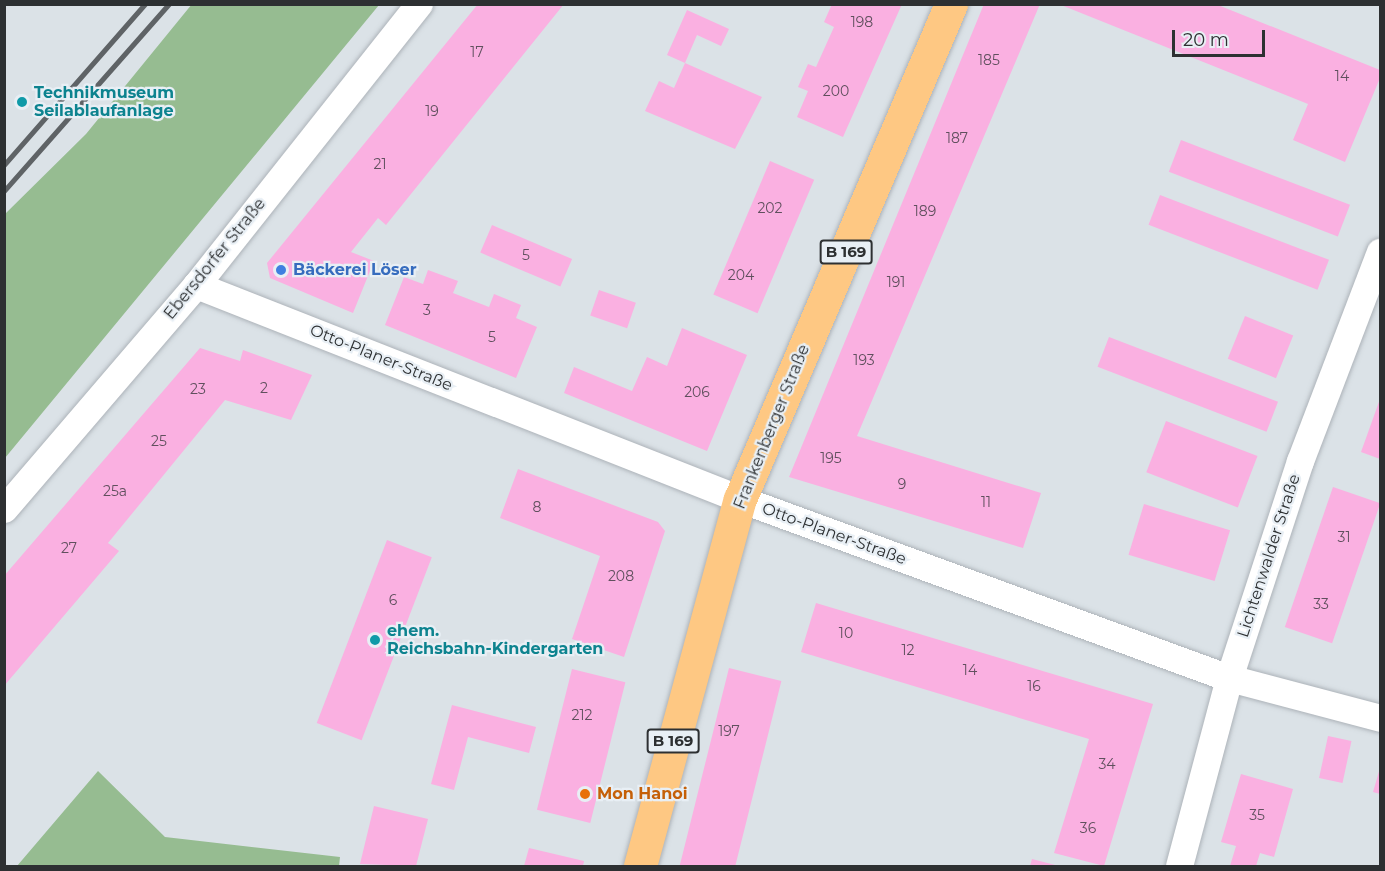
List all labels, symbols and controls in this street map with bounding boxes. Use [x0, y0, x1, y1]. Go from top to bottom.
house number: 198 [851, 14, 873, 30]
scale bar [1175, 18, 1268, 56]
text: 20 m [1183, 29, 1229, 51]
house number: 17 [470, 44, 484, 60]
house number: 185 [978, 52, 1000, 68]
house number: 14 [1335, 68, 1349, 84]
place label: Technikmuseum Seilablaufanlage [34, 83, 174, 121]
house number: 200 [823, 83, 849, 99]
marker: Technikmuseum Seilablaufanlage [15, 95, 29, 109]
house number: 19 [425, 103, 439, 119]
house number: 187 [946, 130, 968, 146]
house number: 21 [373, 156, 387, 172]
street label: Ebersdorfer Straße [160, 195, 270, 323]
house number: 202 [757, 200, 783, 216]
house number: 189 [914, 203, 936, 219]
road number: B 169 [819, 240, 873, 264]
house number: 5 [522, 247, 530, 263]
place label: Bäckerei Löser [293, 260, 417, 280]
marker: Bäckerei Löser [274, 263, 288, 277]
house number: 204 [728, 267, 754, 283]
house number: 191 [887, 274, 905, 290]
house number: 3 [423, 302, 431, 318]
street label: Otto-Planer-Straße [307, 321, 455, 395]
house number: 5 [488, 329, 496, 345]
street label: Frankenberger Straße [730, 342, 814, 512]
house number: 193 [853, 352, 875, 368]
house number: 2 [260, 380, 268, 396]
house number: 23 [190, 381, 206, 397]
house number: 206 [684, 384, 710, 400]
house number: 25 [151, 433, 167, 449]
house number: 195 [820, 450, 842, 466]
street label: Lichtenwalder Straße [1234, 472, 1304, 640]
house number: 9 [898, 476, 906, 492]
house number: 25a [103, 483, 127, 499]
house number: 11 [981, 494, 991, 510]
house number: 8 [533, 499, 541, 515]
street label: Otto-Planer-Straße [759, 499, 909, 569]
house number: 31 [1338, 529, 1350, 545]
house number: 27 [61, 540, 77, 556]
house number: 208 [608, 568, 634, 584]
house number: 6 [389, 592, 397, 608]
house number: 33 [1313, 596, 1329, 612]
place label: ehem. Reichsbahn-Kindergarten [387, 621, 603, 659]
house number: 10 [839, 625, 853, 641]
marker: ehem. Reichsbahn-Kindergarten [368, 633, 382, 647]
house number: 12 [901, 642, 915, 658]
house number: 14 [963, 662, 977, 678]
house number: 16 [1027, 678, 1041, 694]
house number: 212 [572, 707, 592, 723]
house number: 197 [718, 723, 740, 739]
road number: B 169 [646, 729, 700, 753]
house number: 34 [1098, 756, 1116, 772]
place label: Mon Hanoi [597, 784, 688, 804]
marker: Mon Hanoi [578, 787, 592, 801]
house number: 35 [1249, 807, 1265, 823]
house number: 36 [1080, 820, 1096, 836]

